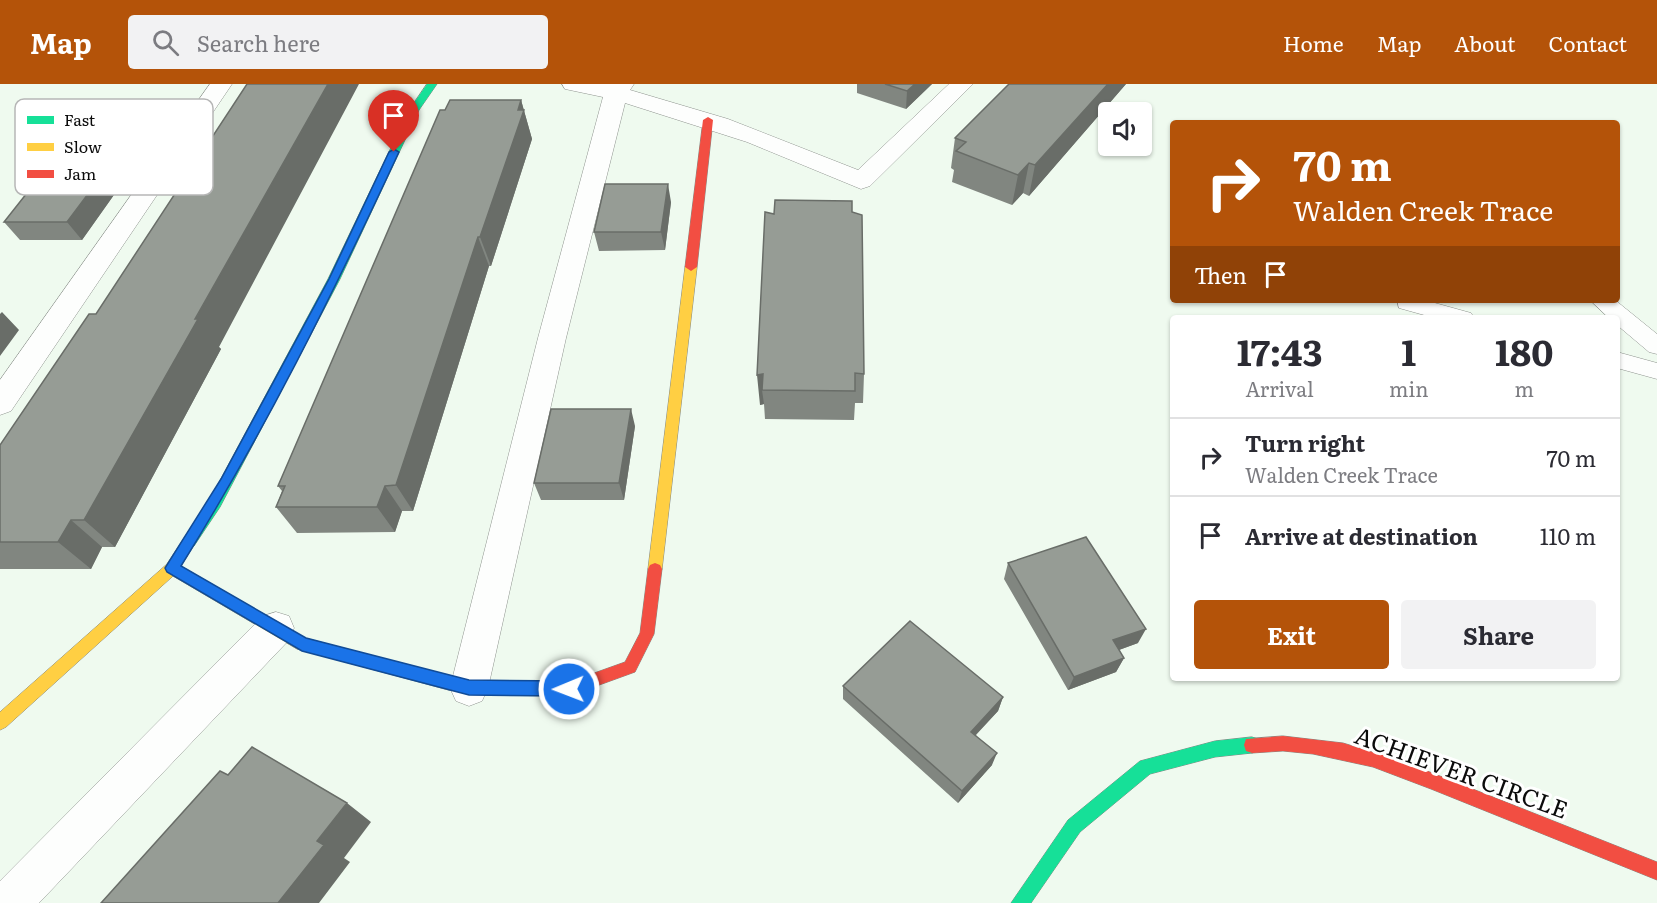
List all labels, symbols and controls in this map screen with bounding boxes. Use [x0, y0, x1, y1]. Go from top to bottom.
search box [128, 15, 548, 69]
text: Map [30, 21, 92, 63]
icon: search [149, 26, 182, 59]
text: Search here [197, 26, 320, 59]
text: Home [1283, 27, 1344, 58]
text: Map [1377, 27, 1421, 58]
text: About [1454, 27, 1516, 58]
text: Contact [1549, 27, 1627, 58]
pin [368, 90, 419, 152]
legend [15, 99, 213, 195]
icon: arrive [377, 99, 410, 132]
map controls [1098, 102, 1152, 156]
button: sound [1098, 102, 1152, 156]
text: Fast [64, 107, 96, 131]
text: 70 m [1293, 132, 1392, 194]
text: Slow [64, 134, 102, 158]
icon: right [1194, 144, 1272, 222]
text: Jam [64, 161, 97, 185]
text: Walden Creek Trace [1293, 189, 1553, 229]
text: Then [1194, 258, 1247, 291]
icon: arrive [1259, 258, 1292, 291]
text: 17:43 [1237, 324, 1322, 377]
text: 1 [1401, 324, 1416, 377]
text: 180 [1495, 324, 1553, 377]
text: Arrival [1245, 373, 1314, 403]
text: min [1389, 373, 1428, 403]
text: m [1514, 373, 1534, 403]
text: Turn right [1245, 426, 1365, 459]
icon: right [1194, 441, 1227, 474]
text: 70 m [1546, 441, 1596, 474]
text: Walden Creek Trace [1245, 459, 1438, 489]
icon: arrive [1194, 519, 1227, 552]
text: Arrive at destination [1245, 519, 1478, 552]
text: 110 m [1540, 519, 1596, 552]
button: Exit [1194, 600, 1389, 669]
button: Share [1401, 600, 1596, 669]
position arrow [537, 657, 601, 721]
street label: ACHIEVER CIRCLE [1350, 716, 1574, 826]

